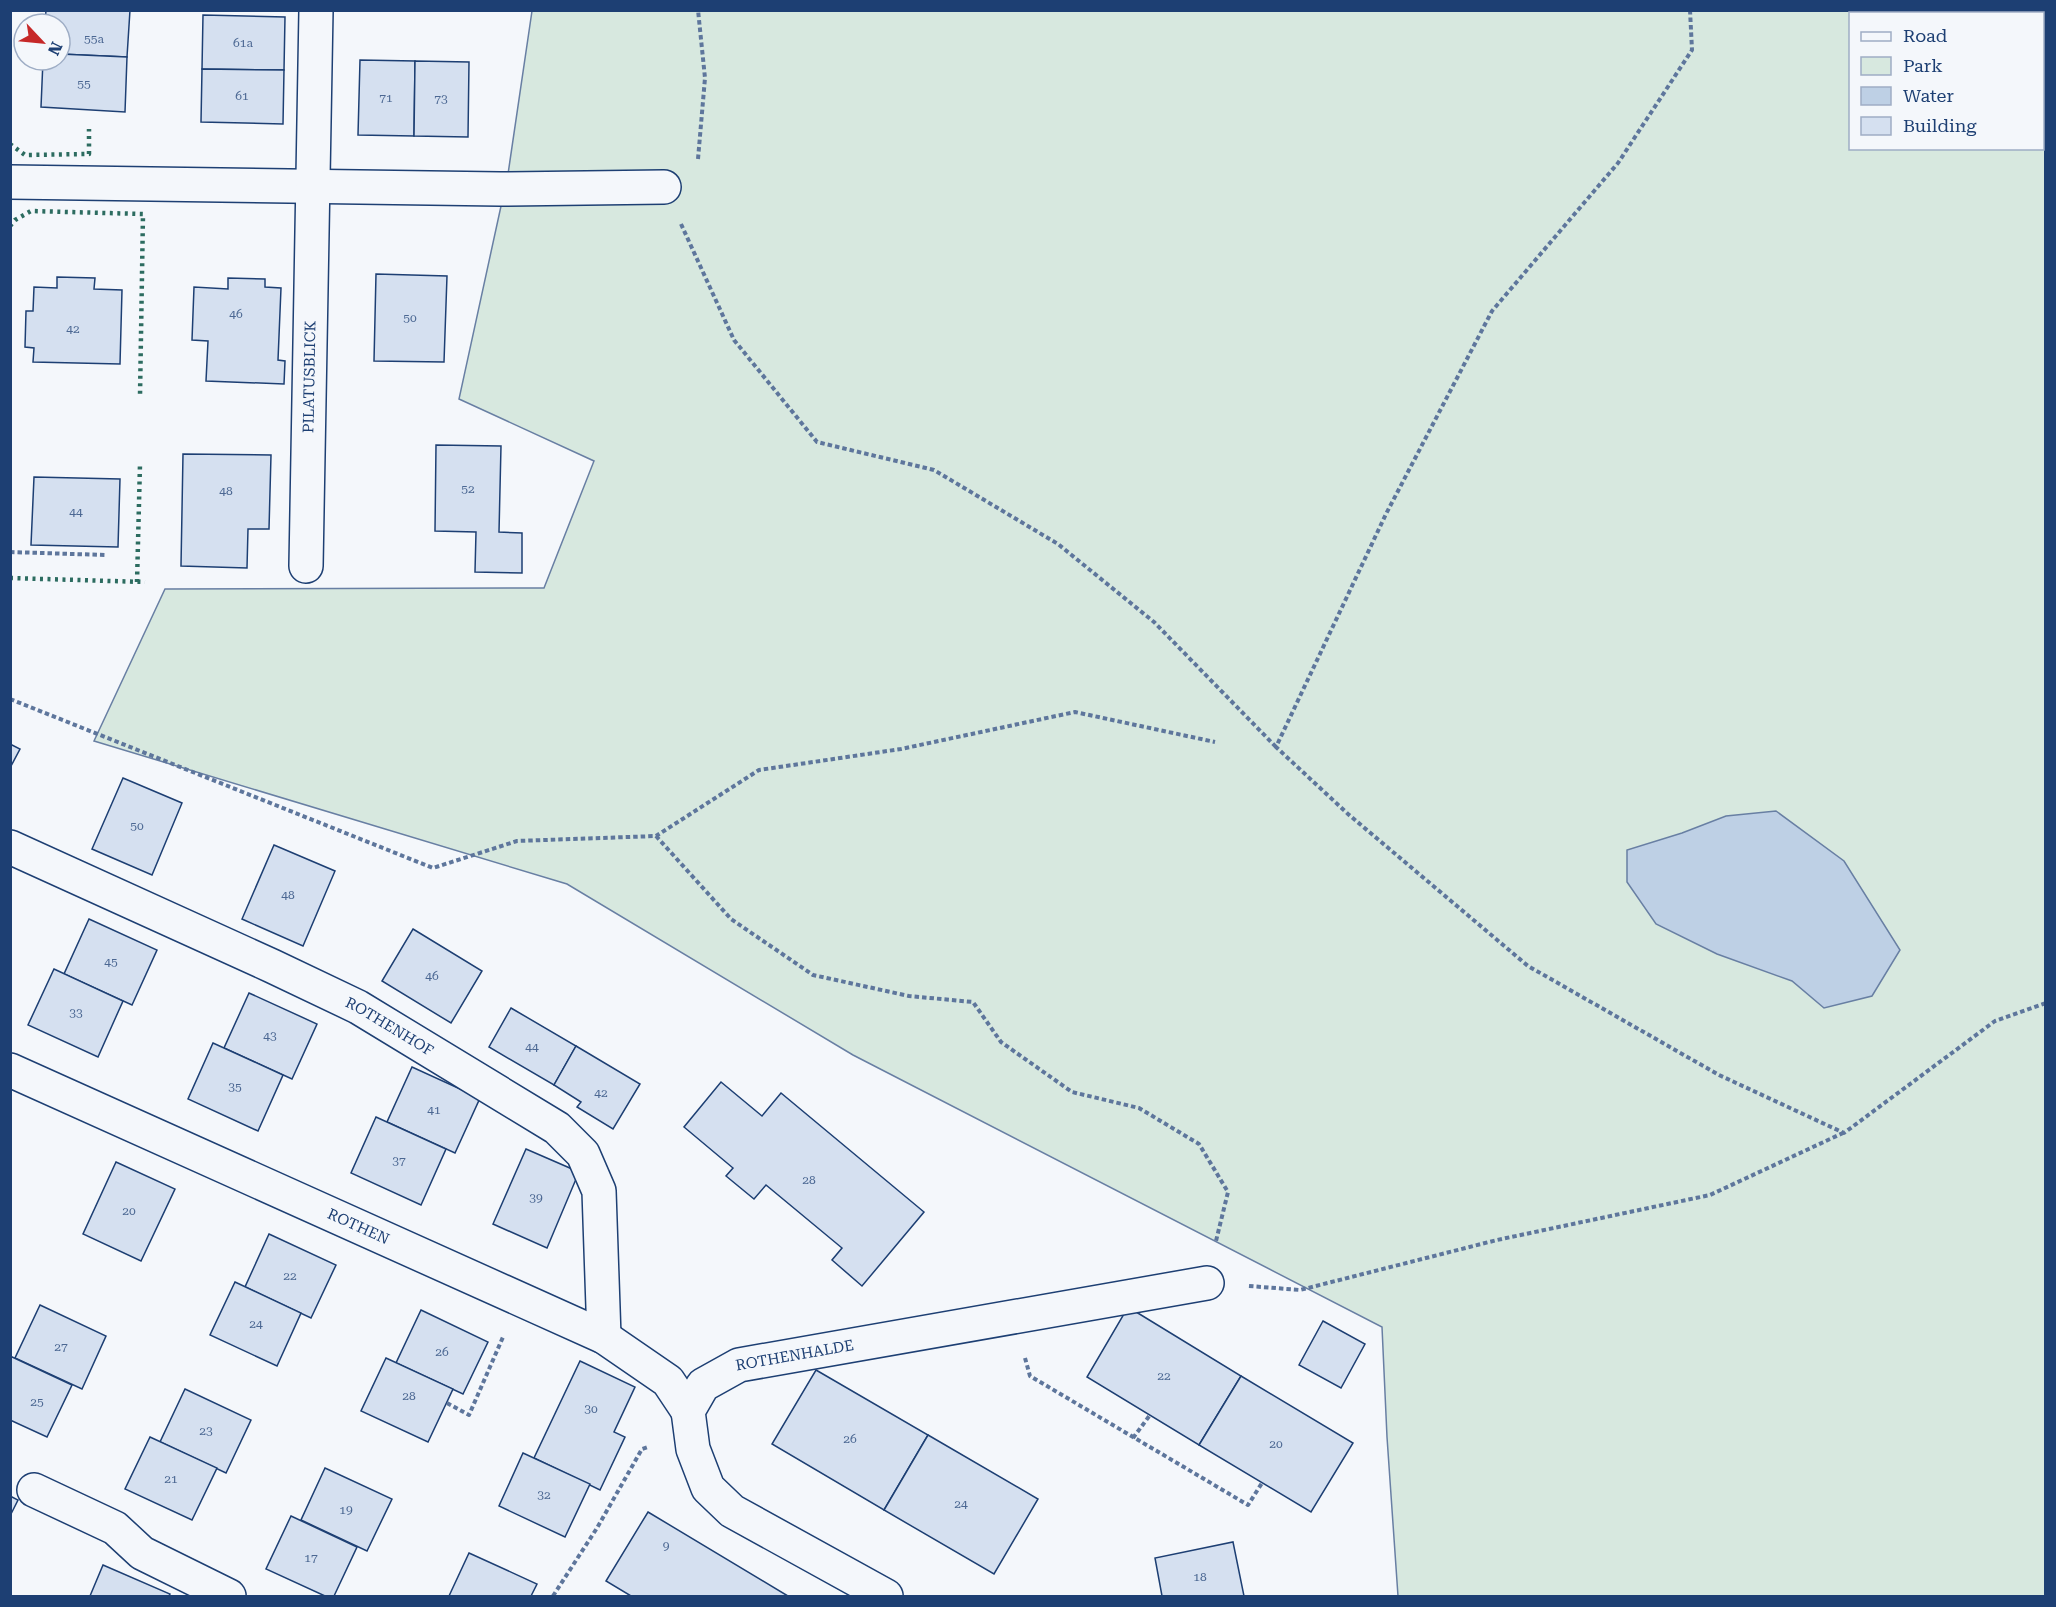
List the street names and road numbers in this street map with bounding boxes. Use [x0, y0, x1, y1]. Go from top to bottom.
street label: PILATUSBLICK [299, 321, 319, 433]
street label: ROTHENHOF [343, 993, 437, 1060]
street label: ROTHEN [325, 1205, 392, 1248]
street label: ROTHENHALDE [734, 1336, 855, 1374]

